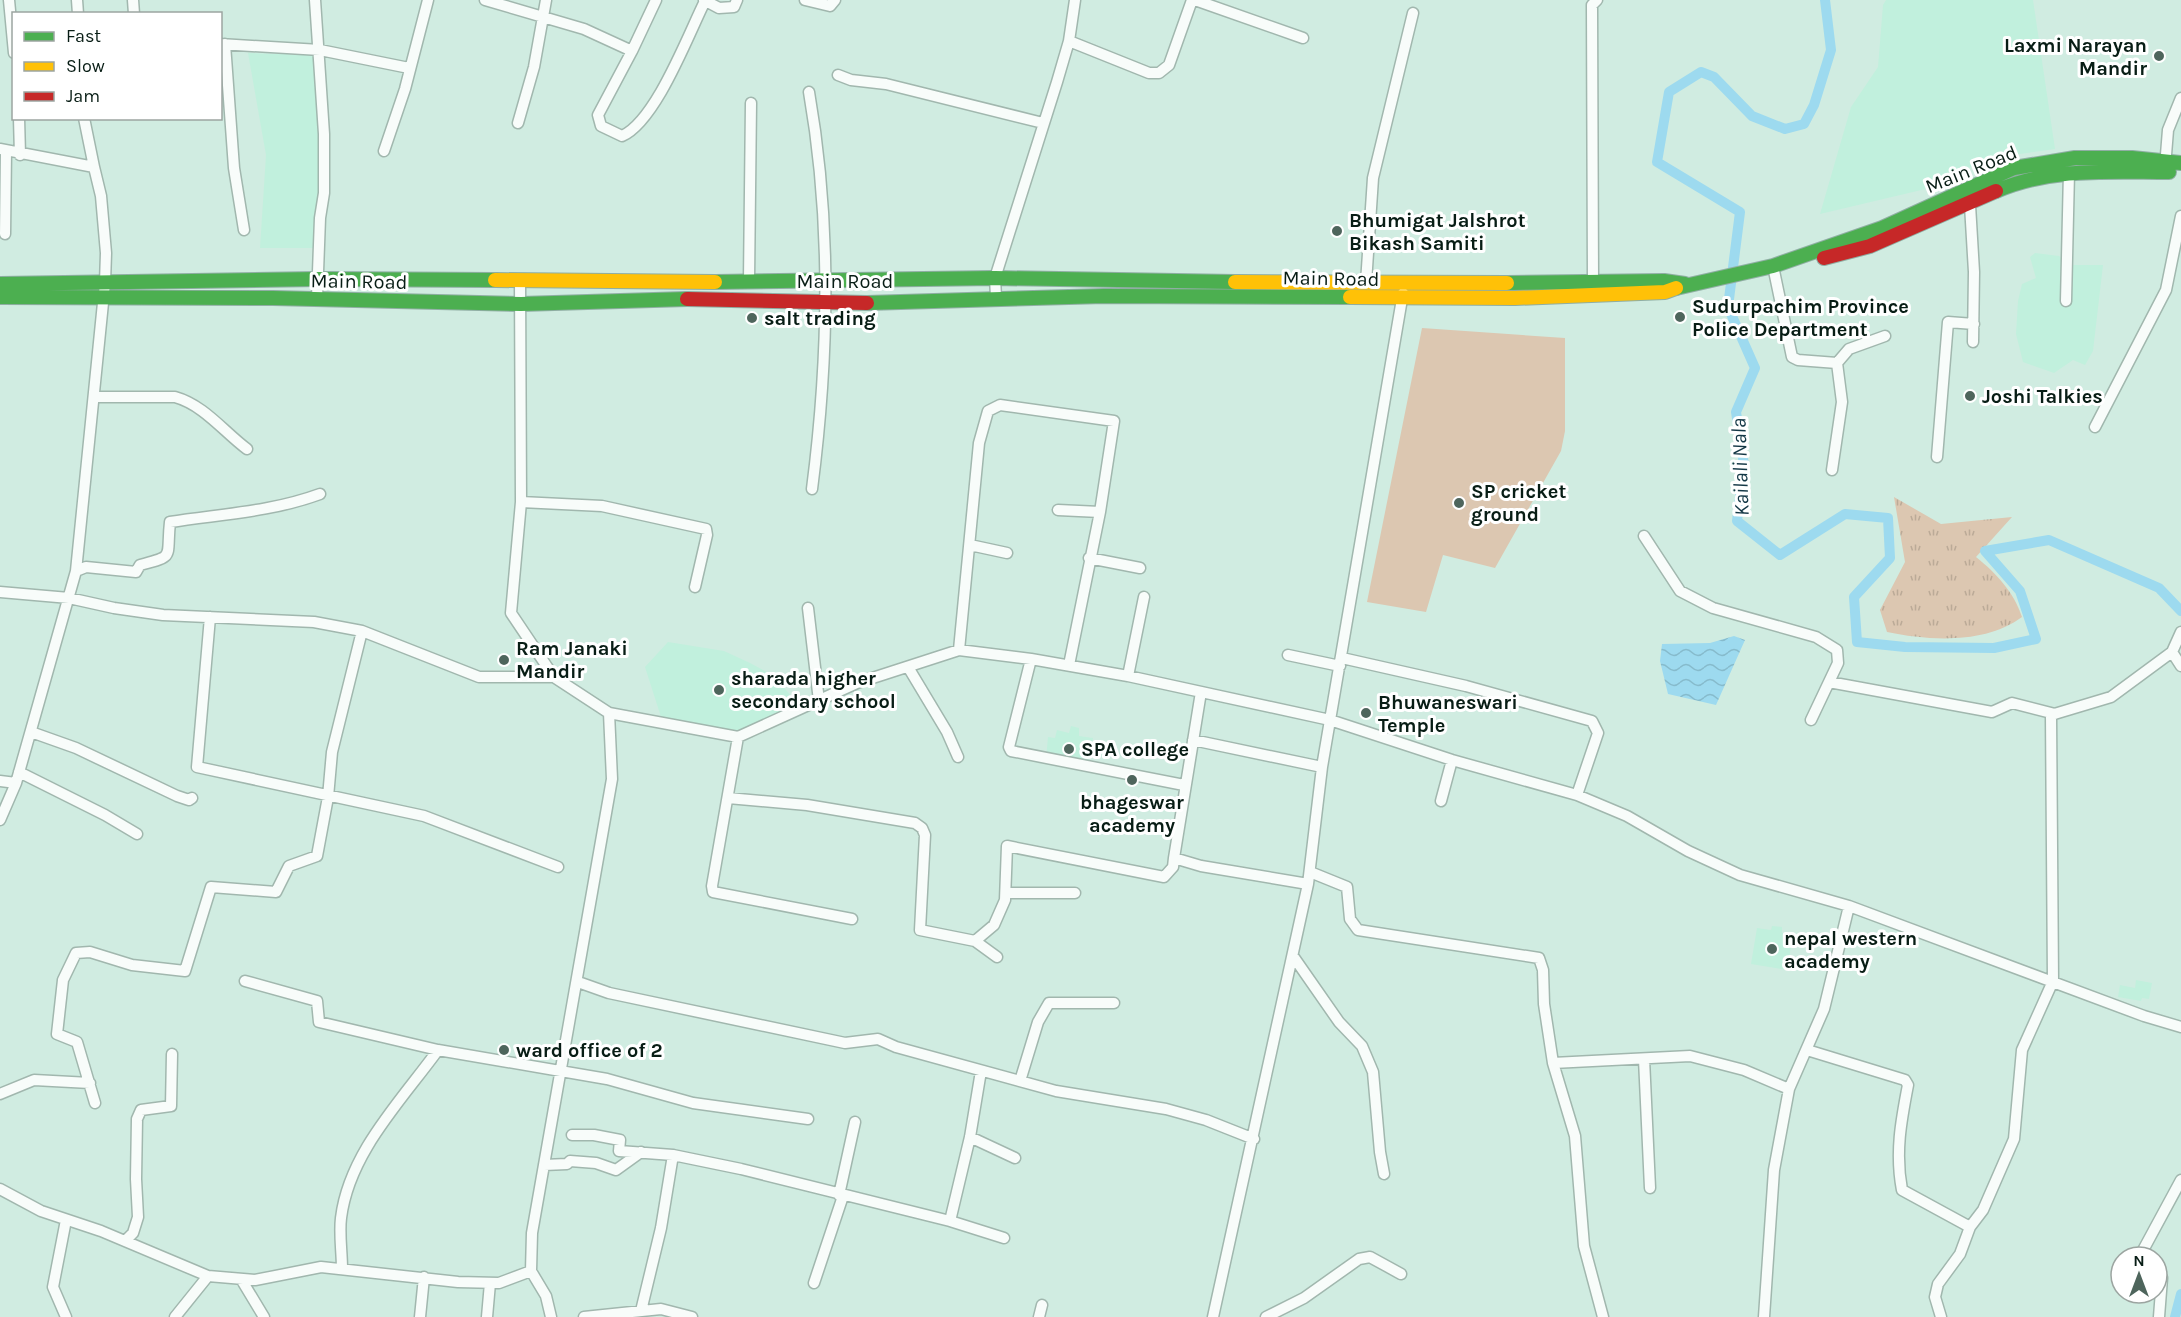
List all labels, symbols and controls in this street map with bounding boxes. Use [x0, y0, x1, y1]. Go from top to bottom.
legend [12, 12, 222, 120]
text: Fast [66, 25, 101, 47]
place label: Laxmi Narayan Mandir [2004, 34, 2147, 80]
marker: Laxmi Narayan Mandir [2152, 49, 2166, 63]
text: Slow [66, 55, 105, 77]
text: Jam [66, 85, 100, 107]
street label: Main Road [1922, 141, 2020, 198]
place label: Bhumigat Jalshrot Bikash Samiti [1349, 209, 1526, 255]
marker: Bhumigat Jalshrot Bikash Samiti [1330, 224, 1344, 238]
street label: Main Road [1282, 266, 1380, 291]
street label: Main Road [310, 269, 408, 294]
street label: Main Road [797, 270, 893, 293]
place label: Sudurpachim Province Police Department [1692, 295, 1909, 341]
place label: salt trading [764, 307, 876, 330]
marker: Sudurpachim Province Police Department [1673, 310, 1687, 324]
marker: salt trading [745, 311, 759, 325]
place label: Joshi Talkies [1982, 385, 2103, 408]
marker: Joshi Talkies [1963, 389, 1977, 403]
water label: Kailali Nala [1726, 417, 1754, 517]
place label: SP cricket ground [1471, 480, 1566, 526]
marker: SP cricket ground [1452, 496, 1466, 510]
place label: Ram Janaki Mandir [516, 637, 628, 683]
marker: Ram Janaki Mandir [497, 653, 511, 667]
place label: sharada higher secondary school [731, 667, 896, 713]
marker: sharada higher secondary school [712, 683, 726, 697]
place label: Bhuwaneswari Temple [1378, 691, 1518, 737]
marker: Bhuwaneswari Temple [1359, 706, 1373, 720]
place label: SPA college [1081, 738, 1189, 761]
marker: SPA college [1062, 742, 1076, 756]
marker: bhageswar academy [1125, 773, 1139, 787]
place label: bhageswar academy [1080, 791, 1184, 837]
place label: nepal western academy [1784, 927, 1917, 973]
marker: nepal western academy [1765, 942, 1779, 956]
place label: ward office of 2 [516, 1039, 663, 1062]
marker: ward office of 2 [497, 1043, 511, 1057]
north arrow [2109, 1245, 2169, 1305]
text: N [2133, 1251, 2145, 1270]

